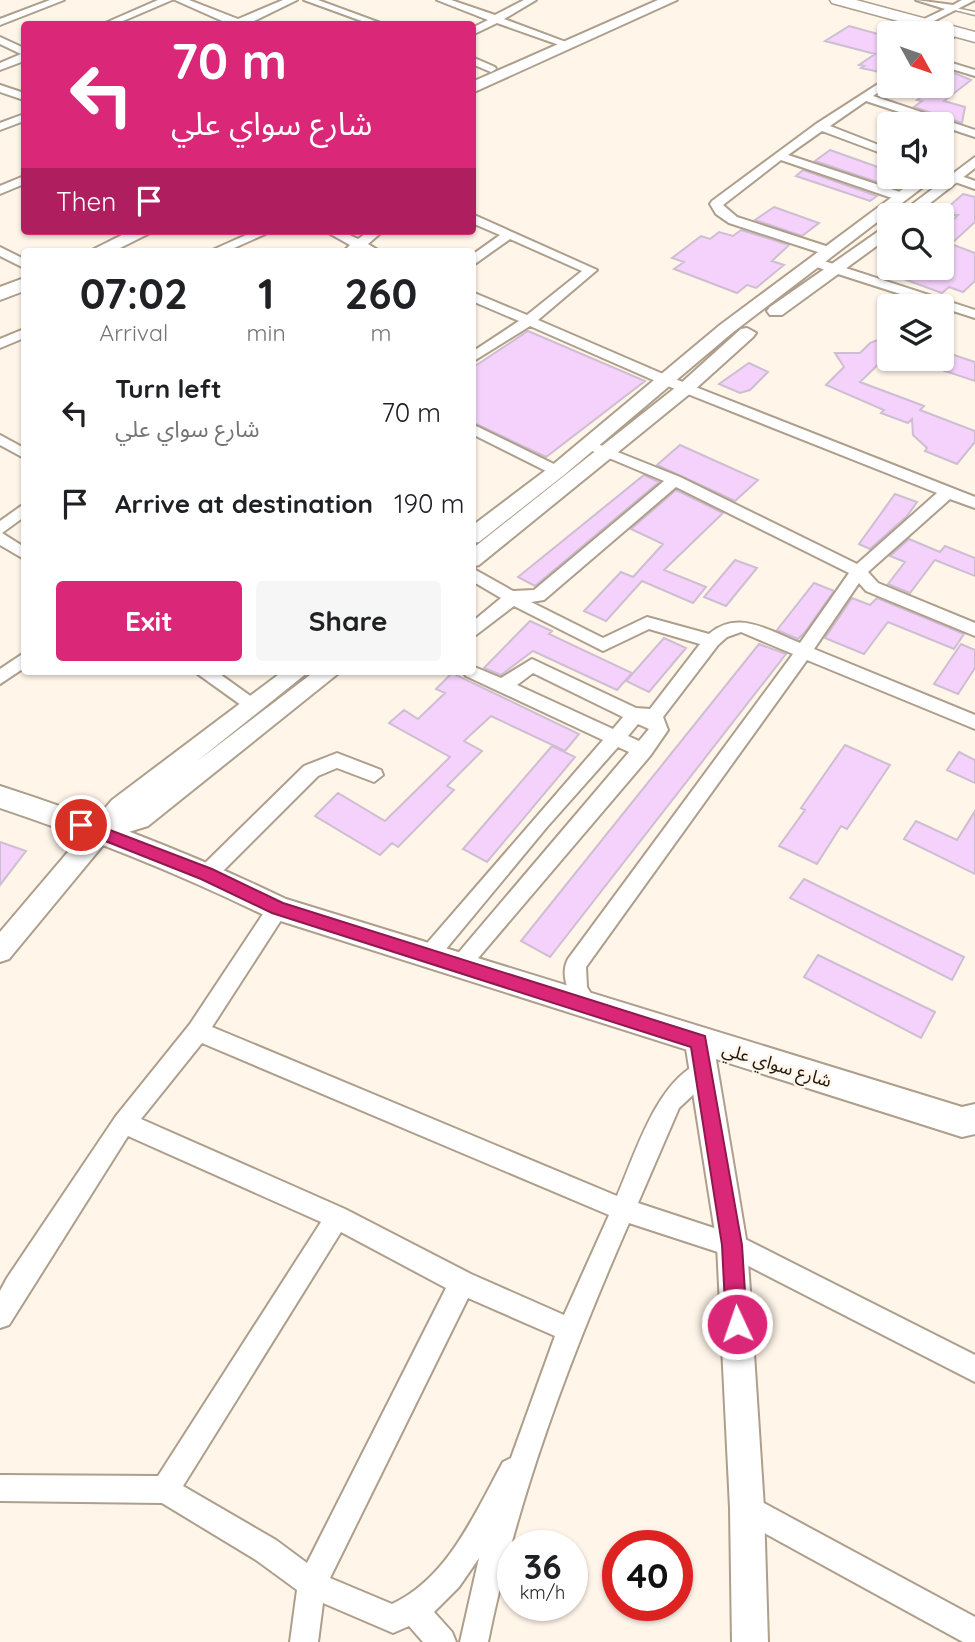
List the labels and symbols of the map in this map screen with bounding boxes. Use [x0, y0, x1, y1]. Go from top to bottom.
north arrow [877, 21, 954, 98]
pin [51, 795, 111, 855]
street label: شارع سواي علي [719, 1037, 835, 1095]
position arrow [700, 1287, 774, 1361]
speed limit sign: 40 [602, 1530, 693, 1621]

